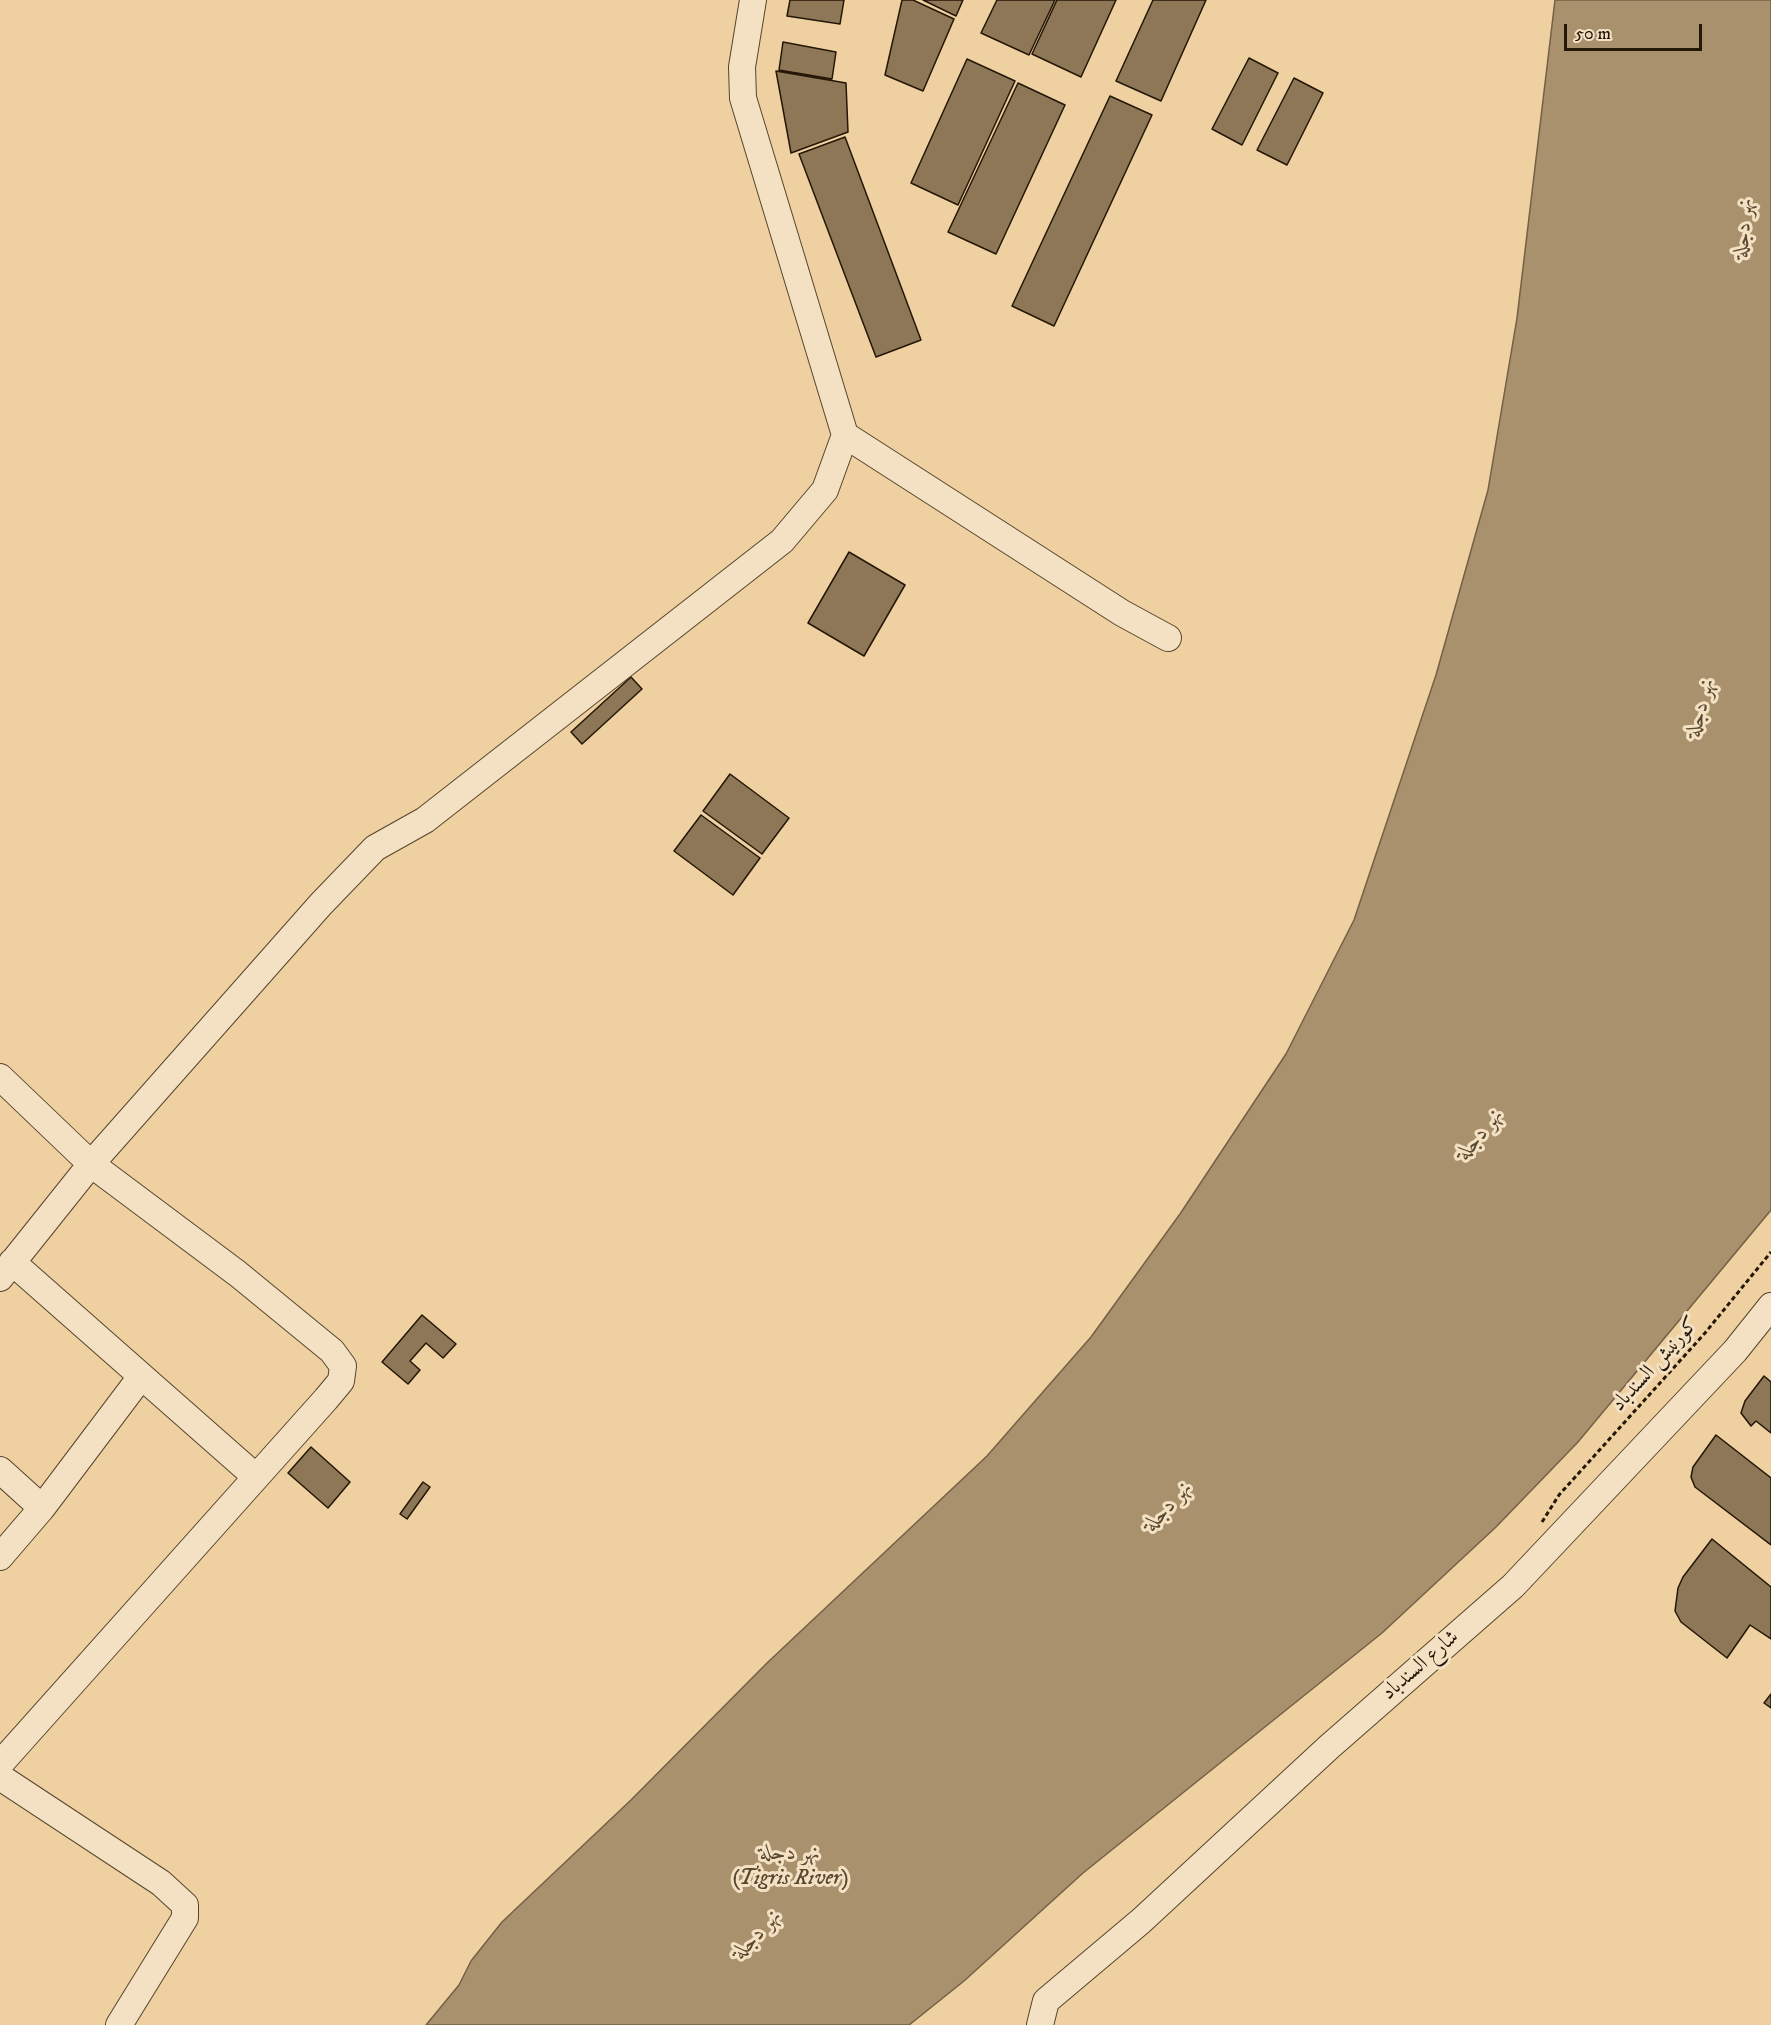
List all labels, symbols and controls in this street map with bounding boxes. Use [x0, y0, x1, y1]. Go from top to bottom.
scale bar [1567, 12, 1705, 50]
text: 50 m [1575, 23, 1611, 45]
water label: نهر دجلة [1730, 197, 1760, 259]
water label: نهر دجلة [1682, 676, 1722, 740]
water label: نهر دجلة [1452, 1103, 1510, 1167]
street label: كورنيش السندباد [1607, 1312, 1705, 1418]
water label: نهر دجلة [1139, 1476, 1199, 1538]
street label: شارع السندباد [1377, 1626, 1465, 1706]
water label: نهر دجلة (Tigris River) [732, 1841, 848, 1892]
water label: نهر دجلة [728, 1904, 788, 1966]

